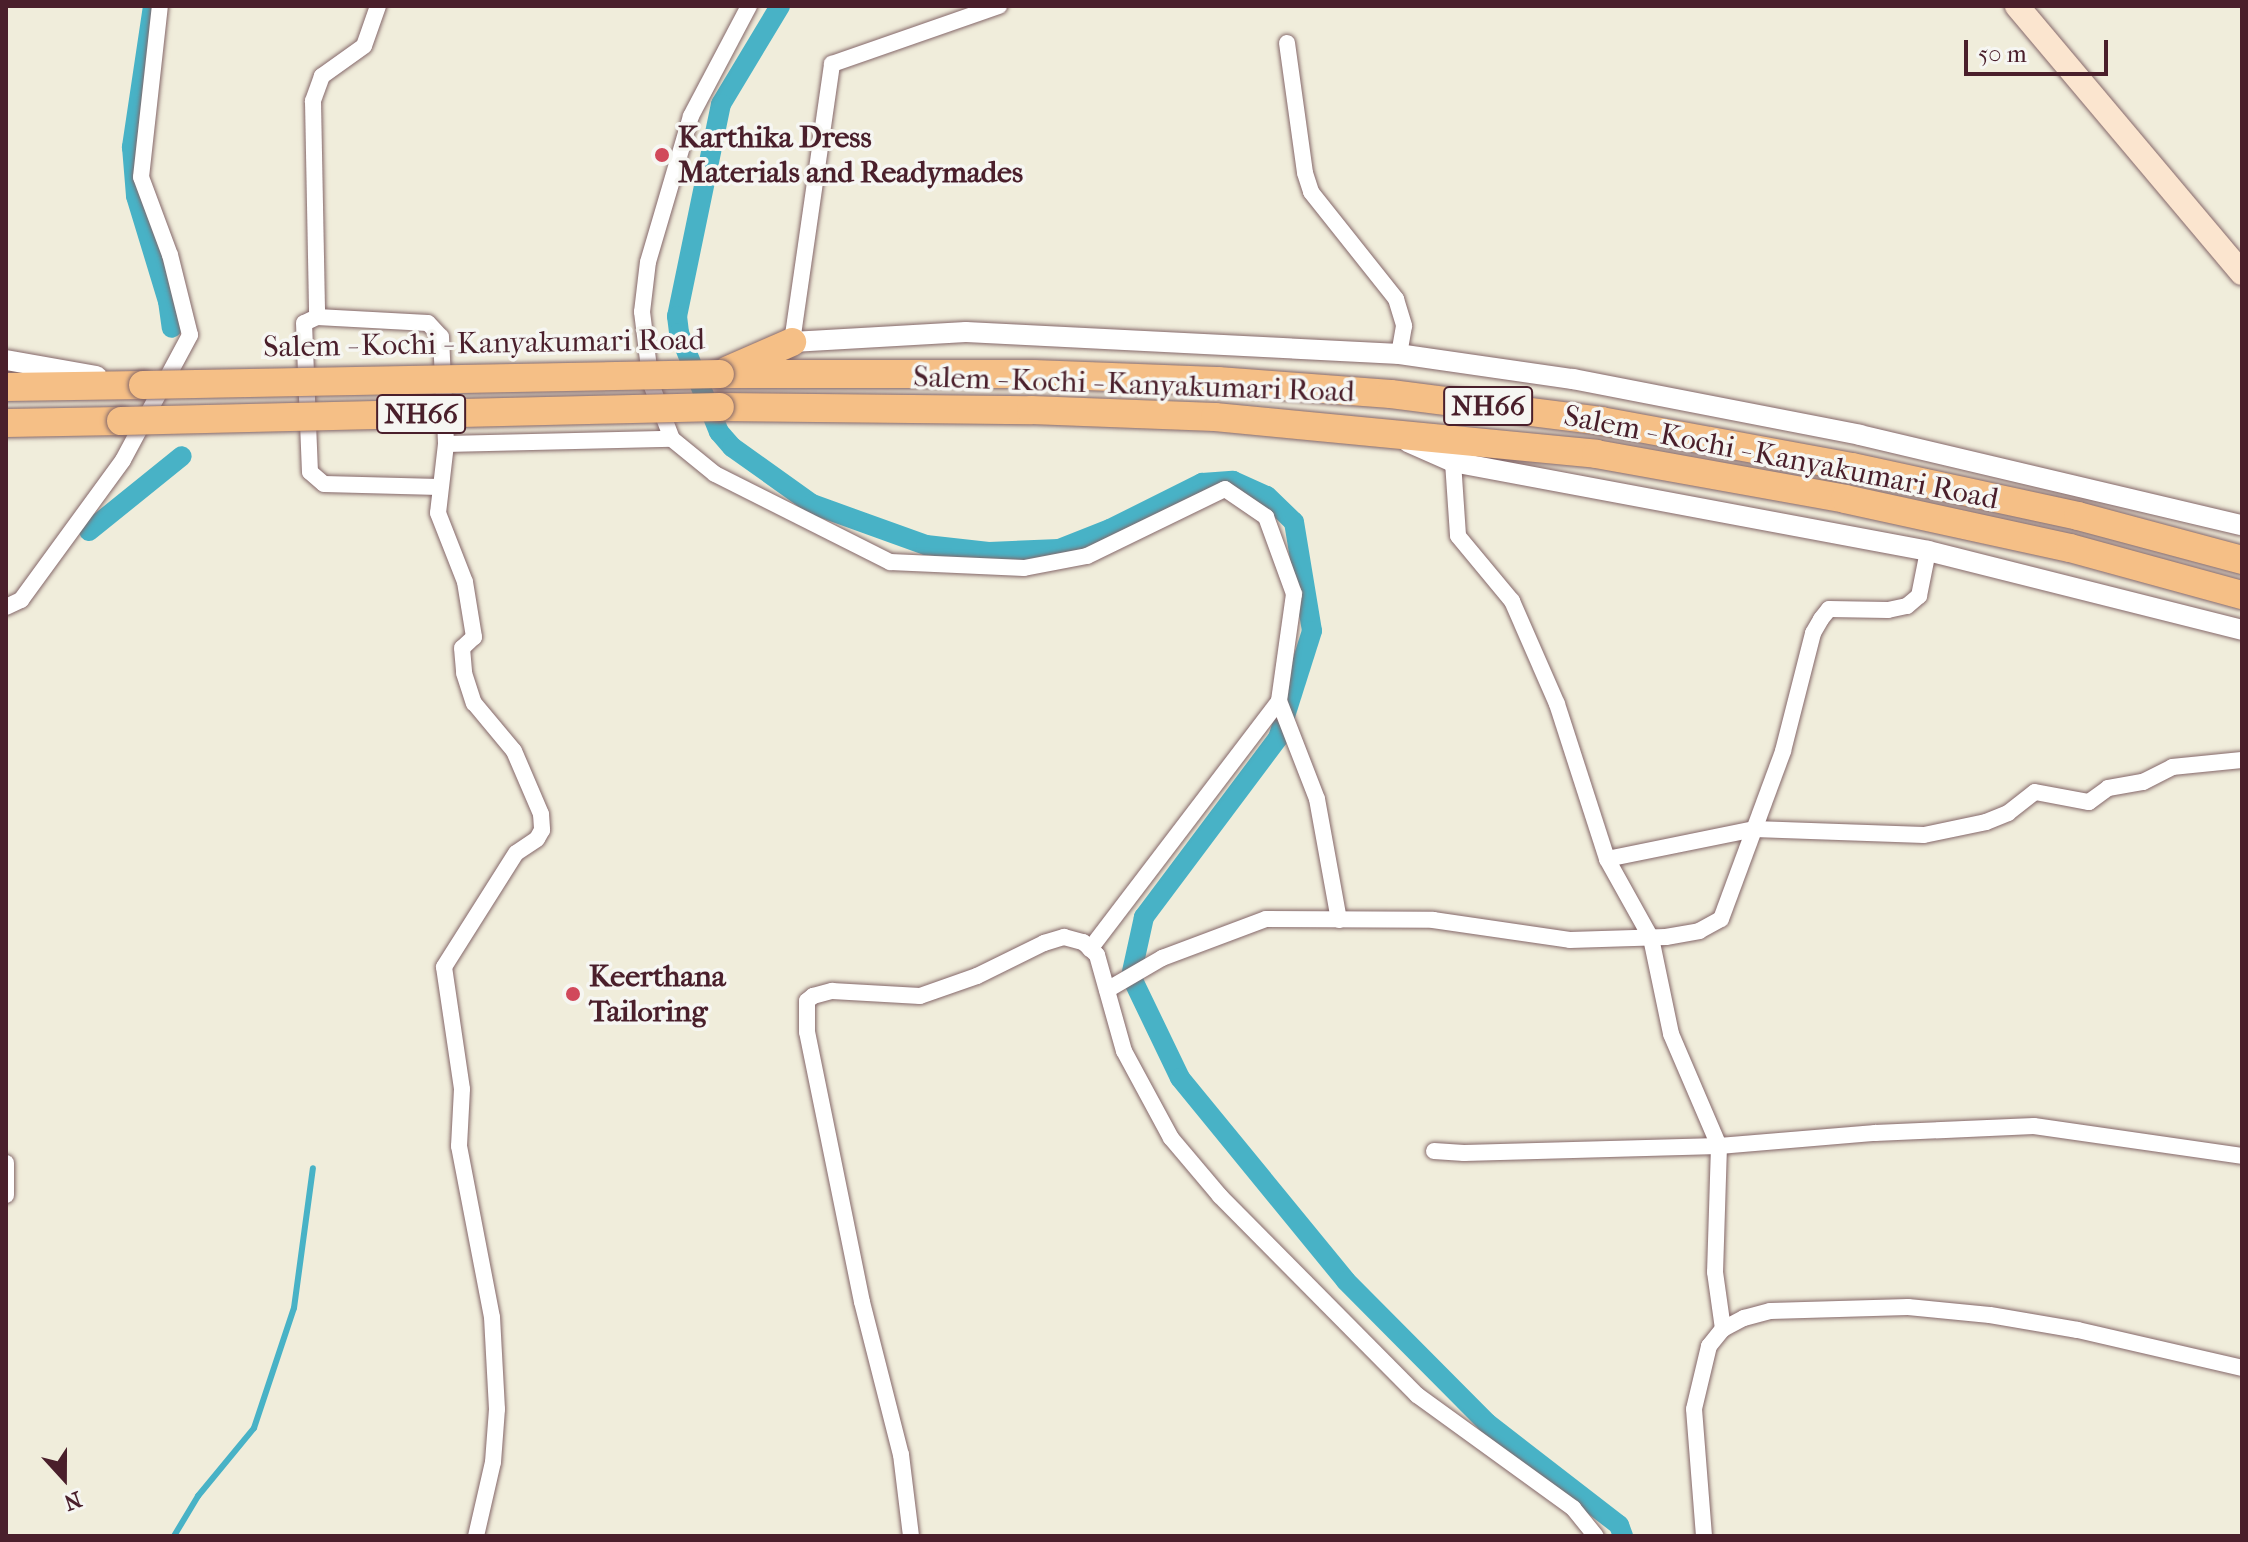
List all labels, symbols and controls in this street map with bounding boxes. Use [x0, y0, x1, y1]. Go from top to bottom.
scale bar [1968, 24, 2112, 74]
text: 50 m [1978, 40, 2027, 68]
place label: Karthika Dress Materials and Readymades [678, 120, 1023, 190]
marker: Karthika Dress Materials and Readymades [653, 146, 671, 164]
street label: Salem - Kochi - Kanyakumari Road [263, 322, 705, 366]
street label: Salem - Kochi - Kanyakumari Road [913, 359, 1355, 411]
road number: NH66 [1442, 382, 1534, 430]
road number: NH66 [375, 390, 467, 438]
street label: Salem - Kochi - Kanyakumari Road [1561, 398, 2001, 518]
place label: Keerthana Tailoring [589, 959, 726, 1030]
marker: Keerthana Tailoring [564, 985, 582, 1003]
north arrow [24, 1438, 104, 1518]
text: N [60, 1485, 85, 1516]

